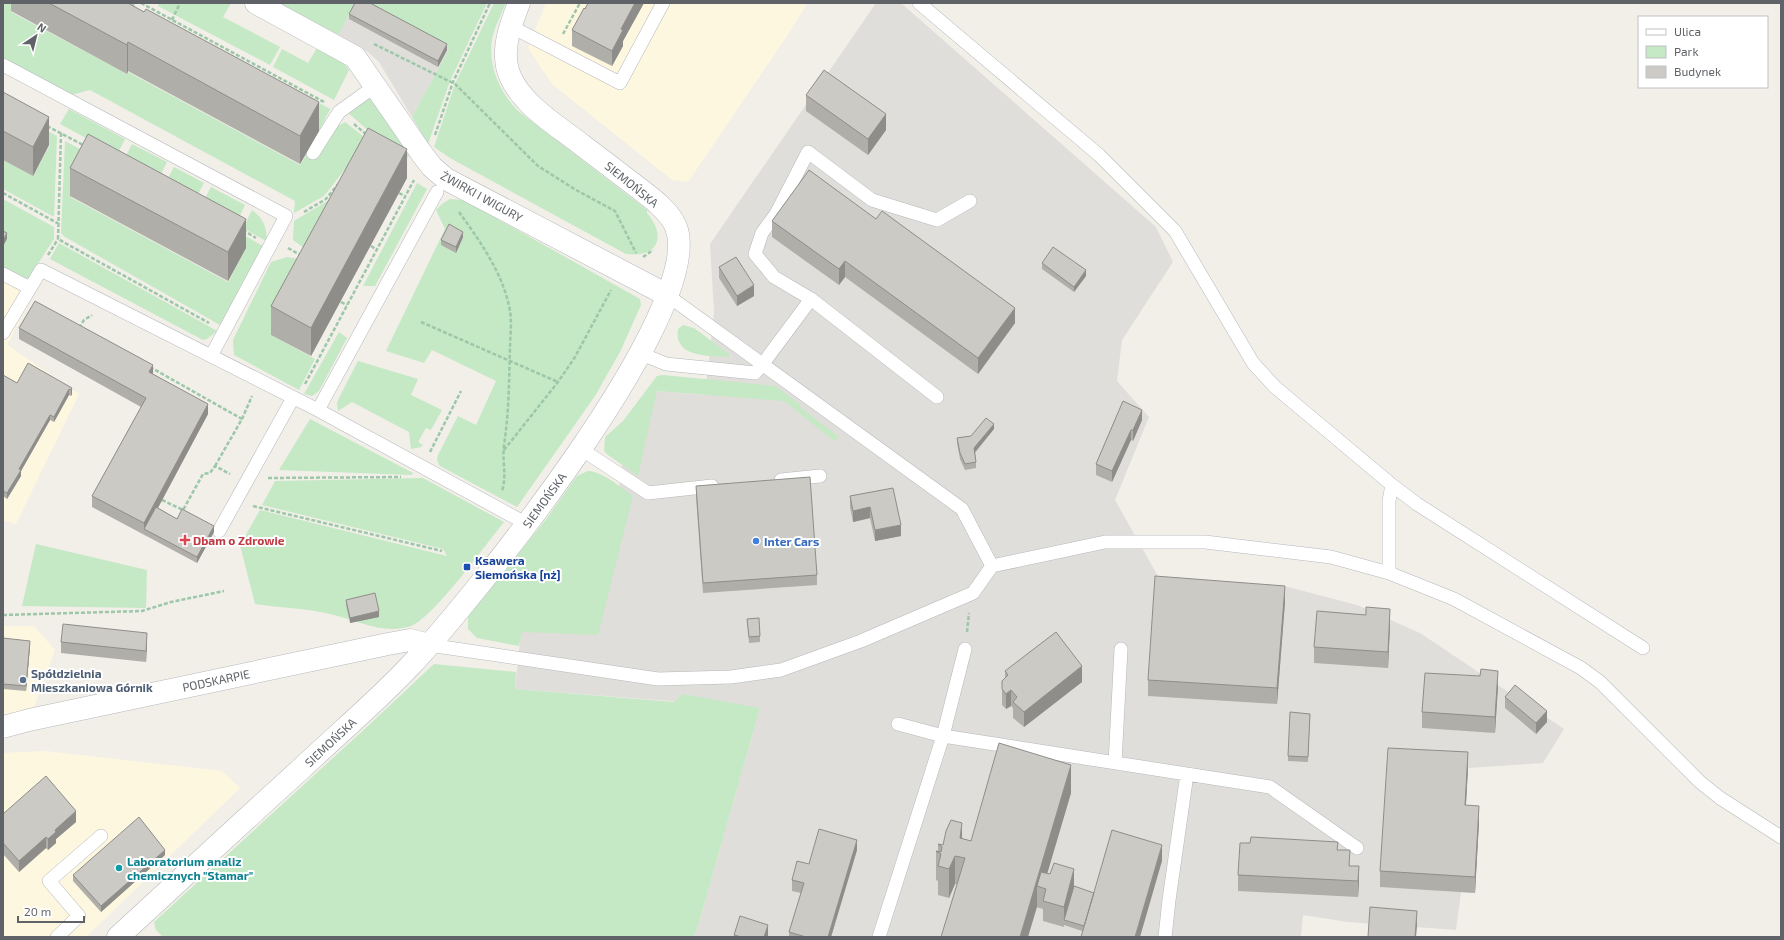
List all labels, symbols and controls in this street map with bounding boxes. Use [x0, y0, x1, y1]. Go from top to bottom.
north arrow [16, 16, 56, 56]
legend [1638, 16, 1768, 88]
text: N [35, 20, 49, 35]
text: Ulica [1674, 24, 1701, 38]
text: Park [1674, 44, 1699, 58]
text: Budynek [1674, 64, 1721, 78]
street label: SIEMOŃSKA [602, 158, 662, 210]
street label: ŻWIRKI I WIGURY [439, 168, 526, 224]
street label: SIEMOŃSKA [519, 469, 569, 530]
place label: Dbam o Zdrowie [193, 533, 285, 547]
place label: Inter Cars [764, 534, 819, 548]
marker: Dbam o Zdrowie [180, 535, 190, 545]
marker: Inter Cars [751, 536, 761, 546]
place label: Ksawera Siemońska [nż] [475, 553, 561, 582]
marker: Ksawera Siemońska [nż] [462, 562, 472, 572]
place label: Spółdzielnia Mieszkaniowa Górnik [31, 666, 153, 694]
street label: PODSKARPIE [181, 666, 251, 694]
marker: Spółdzielnia Mieszkaniowa Górnik [18, 675, 28, 685]
street label: SIEMOŃSKA [301, 714, 359, 769]
place label: Laboratorium analiz chemicznych "Stamar" [127, 854, 253, 883]
marker: Laboratorium analiz chemicznych "Stamar" [114, 863, 124, 873]
scale bar [18, 898, 84, 924]
text: 20 m [24, 904, 51, 918]

